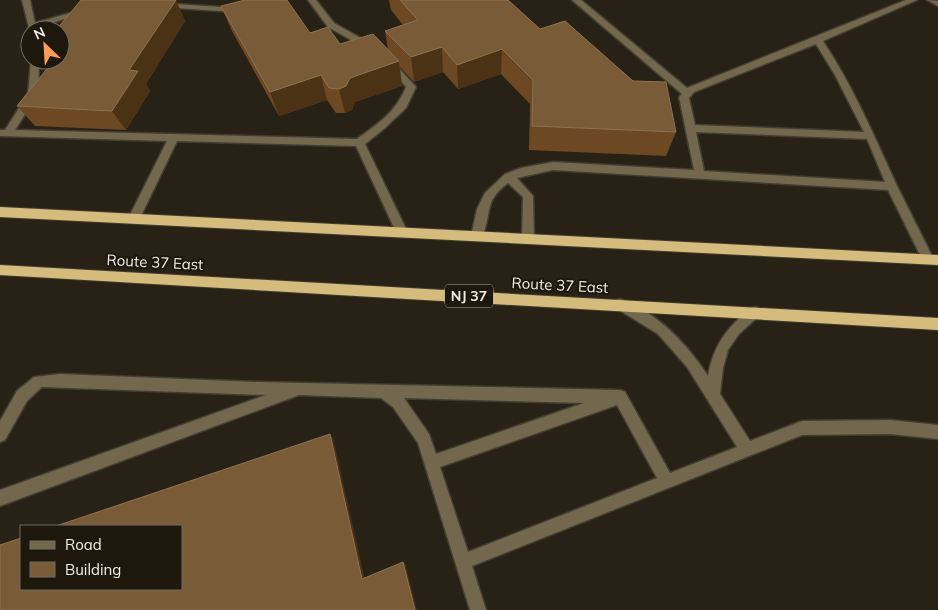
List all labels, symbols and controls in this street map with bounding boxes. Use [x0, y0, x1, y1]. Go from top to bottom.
north arrow [20, 20, 70, 70]
text: N [31, 23, 48, 44]
street label: Route 37 East [106, 250, 204, 274]
street label: Route 37 East [511, 273, 609, 297]
road number: NJ 37 [445, 284, 493, 308]
legend [20, 525, 182, 590]
text: Road [65, 535, 102, 554]
text: Building [65, 560, 121, 579]

